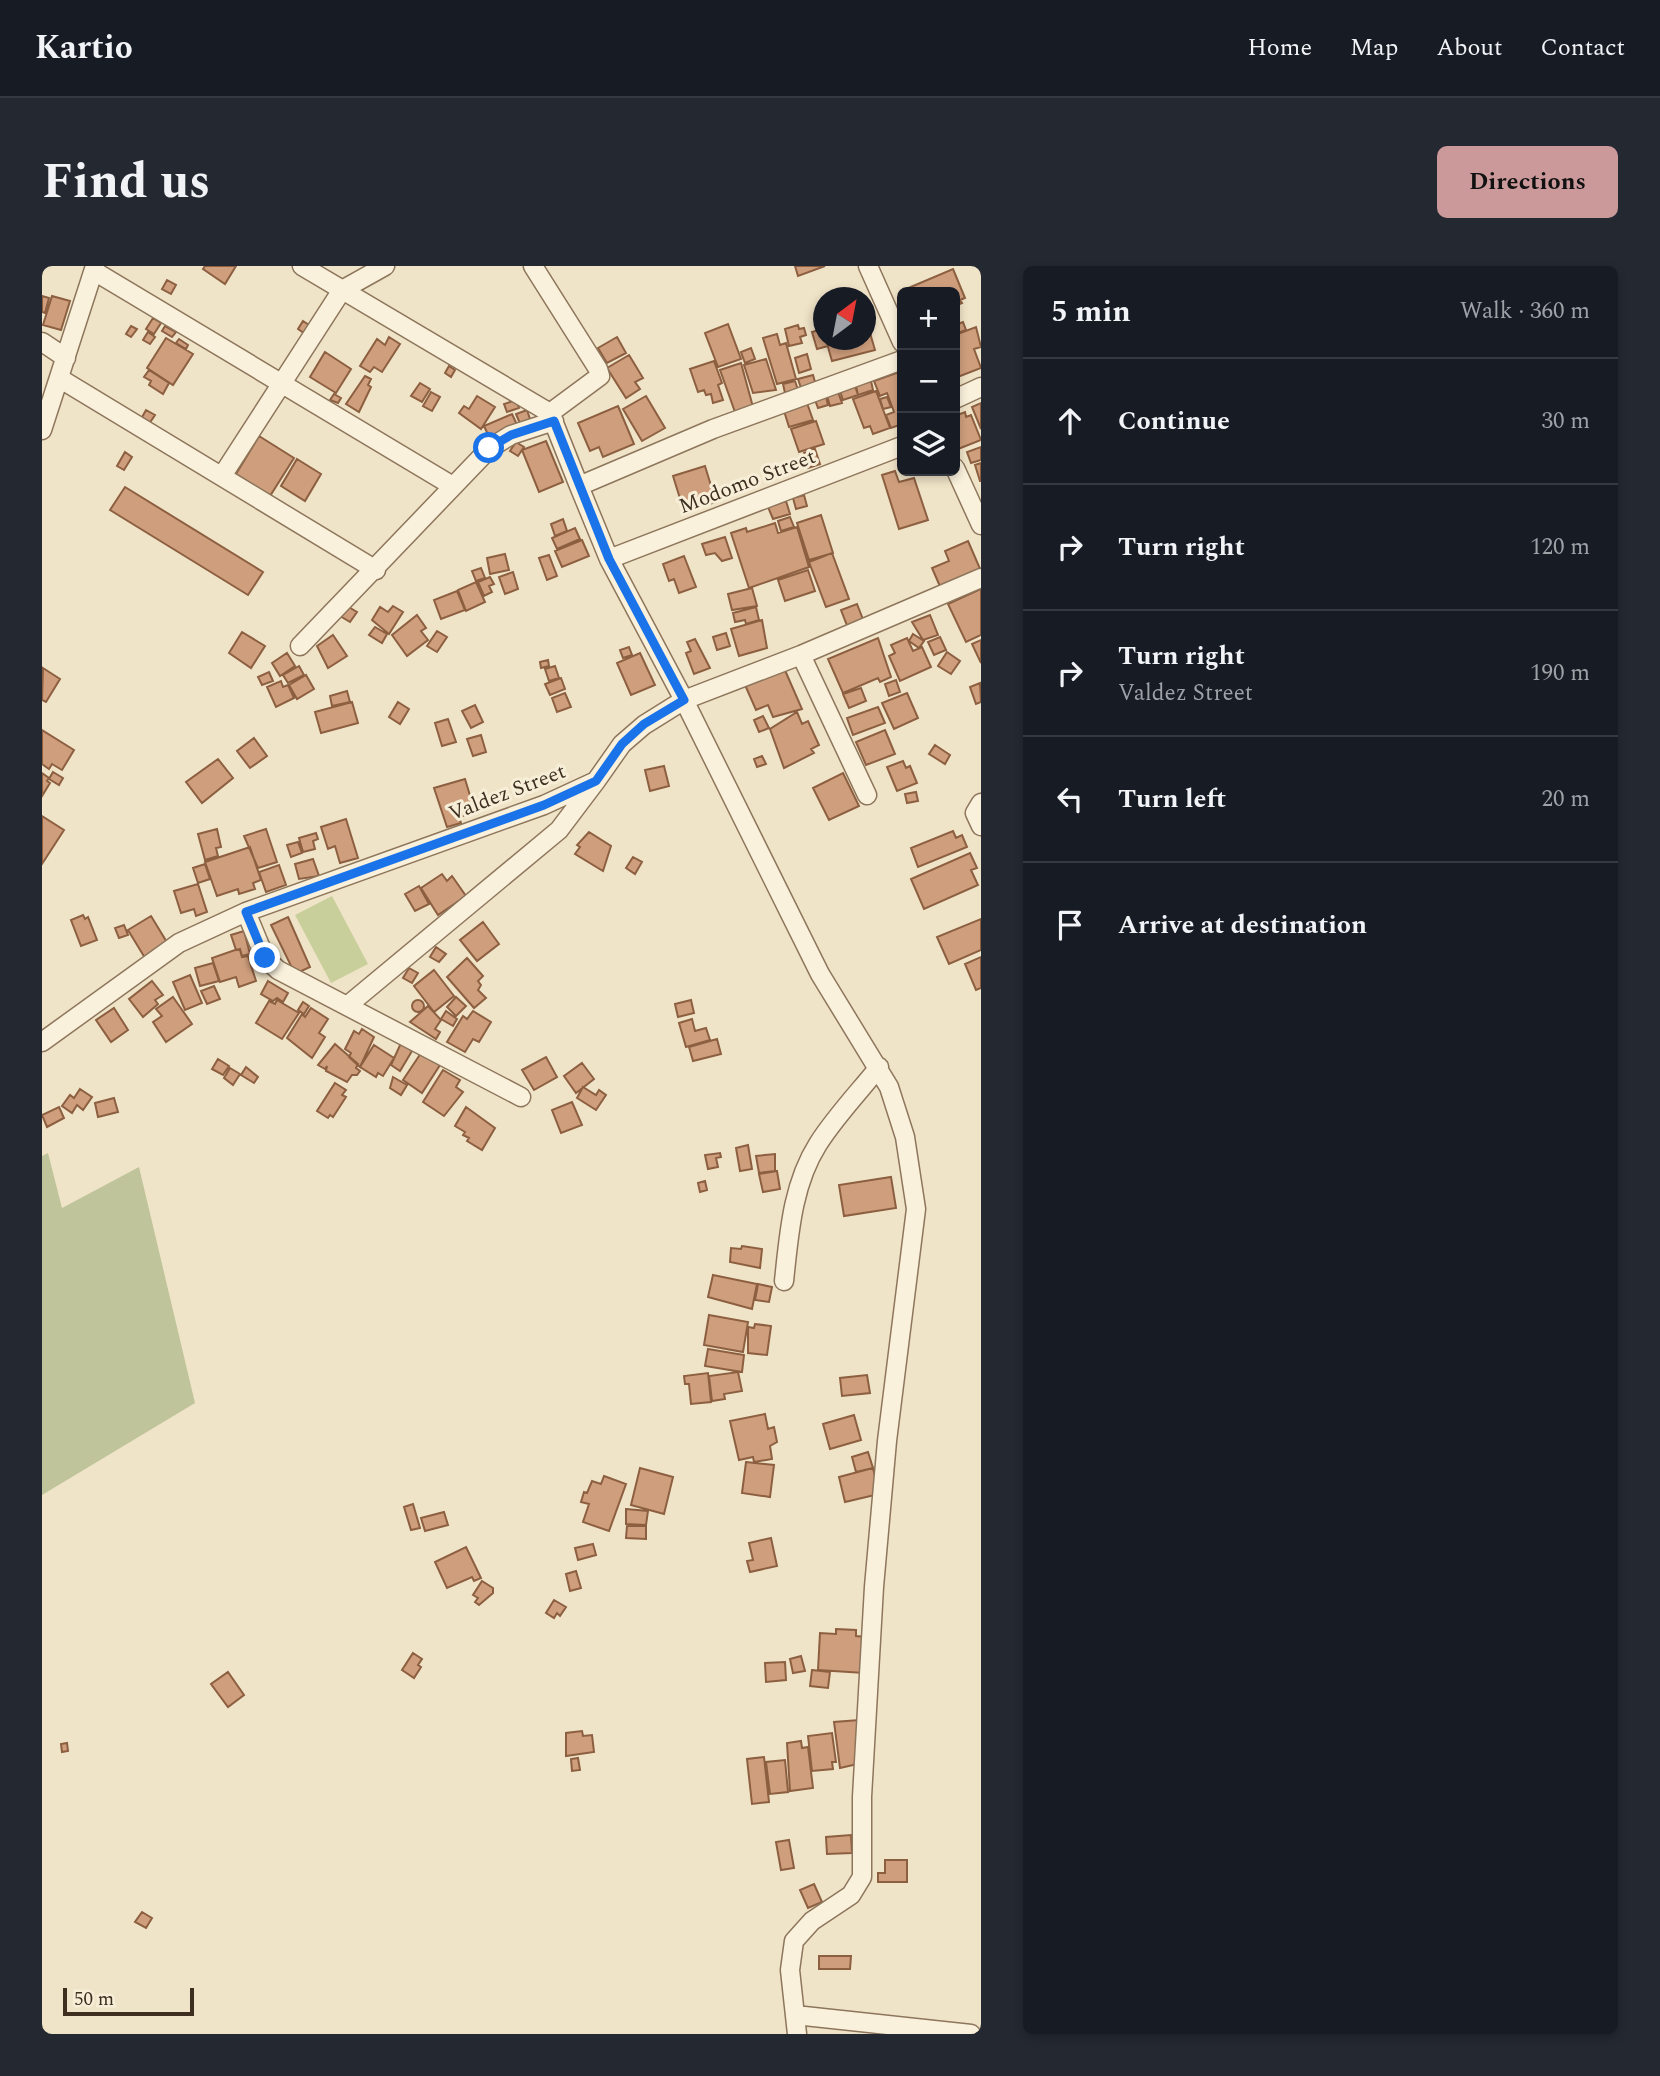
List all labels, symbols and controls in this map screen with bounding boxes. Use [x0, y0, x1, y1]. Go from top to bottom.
text: Kartio [35, 23, 133, 73]
text: Home [1247, 30, 1312, 66]
text: Map [1350, 30, 1398, 66]
text: About [1436, 30, 1502, 66]
text: Contact [1540, 30, 1625, 66]
text: Find us [42, 145, 210, 220]
button: Directions [1437, 146, 1618, 218]
north arrow [813, 287, 876, 350]
map controls [897, 287, 960, 476]
button: + [897, 287, 960, 350]
text: 5 min [1051, 289, 1131, 335]
text: Walk · 360 m [1460, 294, 1590, 329]
button: − [897, 350, 960, 413]
text: Continue [1118, 401, 1230, 441]
icon: ahead [1051, 402, 1089, 440]
text: 30 m [1541, 404, 1590, 439]
button: layers [897, 413, 960, 476]
route start [473, 432, 504, 463]
street label: Modomo Street [674, 441, 821, 523]
text: Turn right [1118, 527, 1245, 567]
icon: right [1051, 528, 1089, 566]
text: 120 m [1530, 530, 1590, 565]
text: Turn right [1118, 636, 1245, 676]
icon: right [1051, 654, 1089, 692]
text: 190 m [1530, 656, 1590, 691]
text: Valdez Street [1118, 676, 1253, 711]
street label: Valdez Street [444, 756, 571, 830]
text: Turn left [1118, 779, 1226, 819]
icon: left [1051, 780, 1089, 818]
text: 20 m [1541, 782, 1590, 817]
text: Arrive at destination [1118, 905, 1367, 945]
icon: arrive [1051, 906, 1089, 944]
route end [249, 942, 280, 973]
scale bar [63, 1985, 194, 2017]
text: 50 m [74, 1985, 114, 2014]

